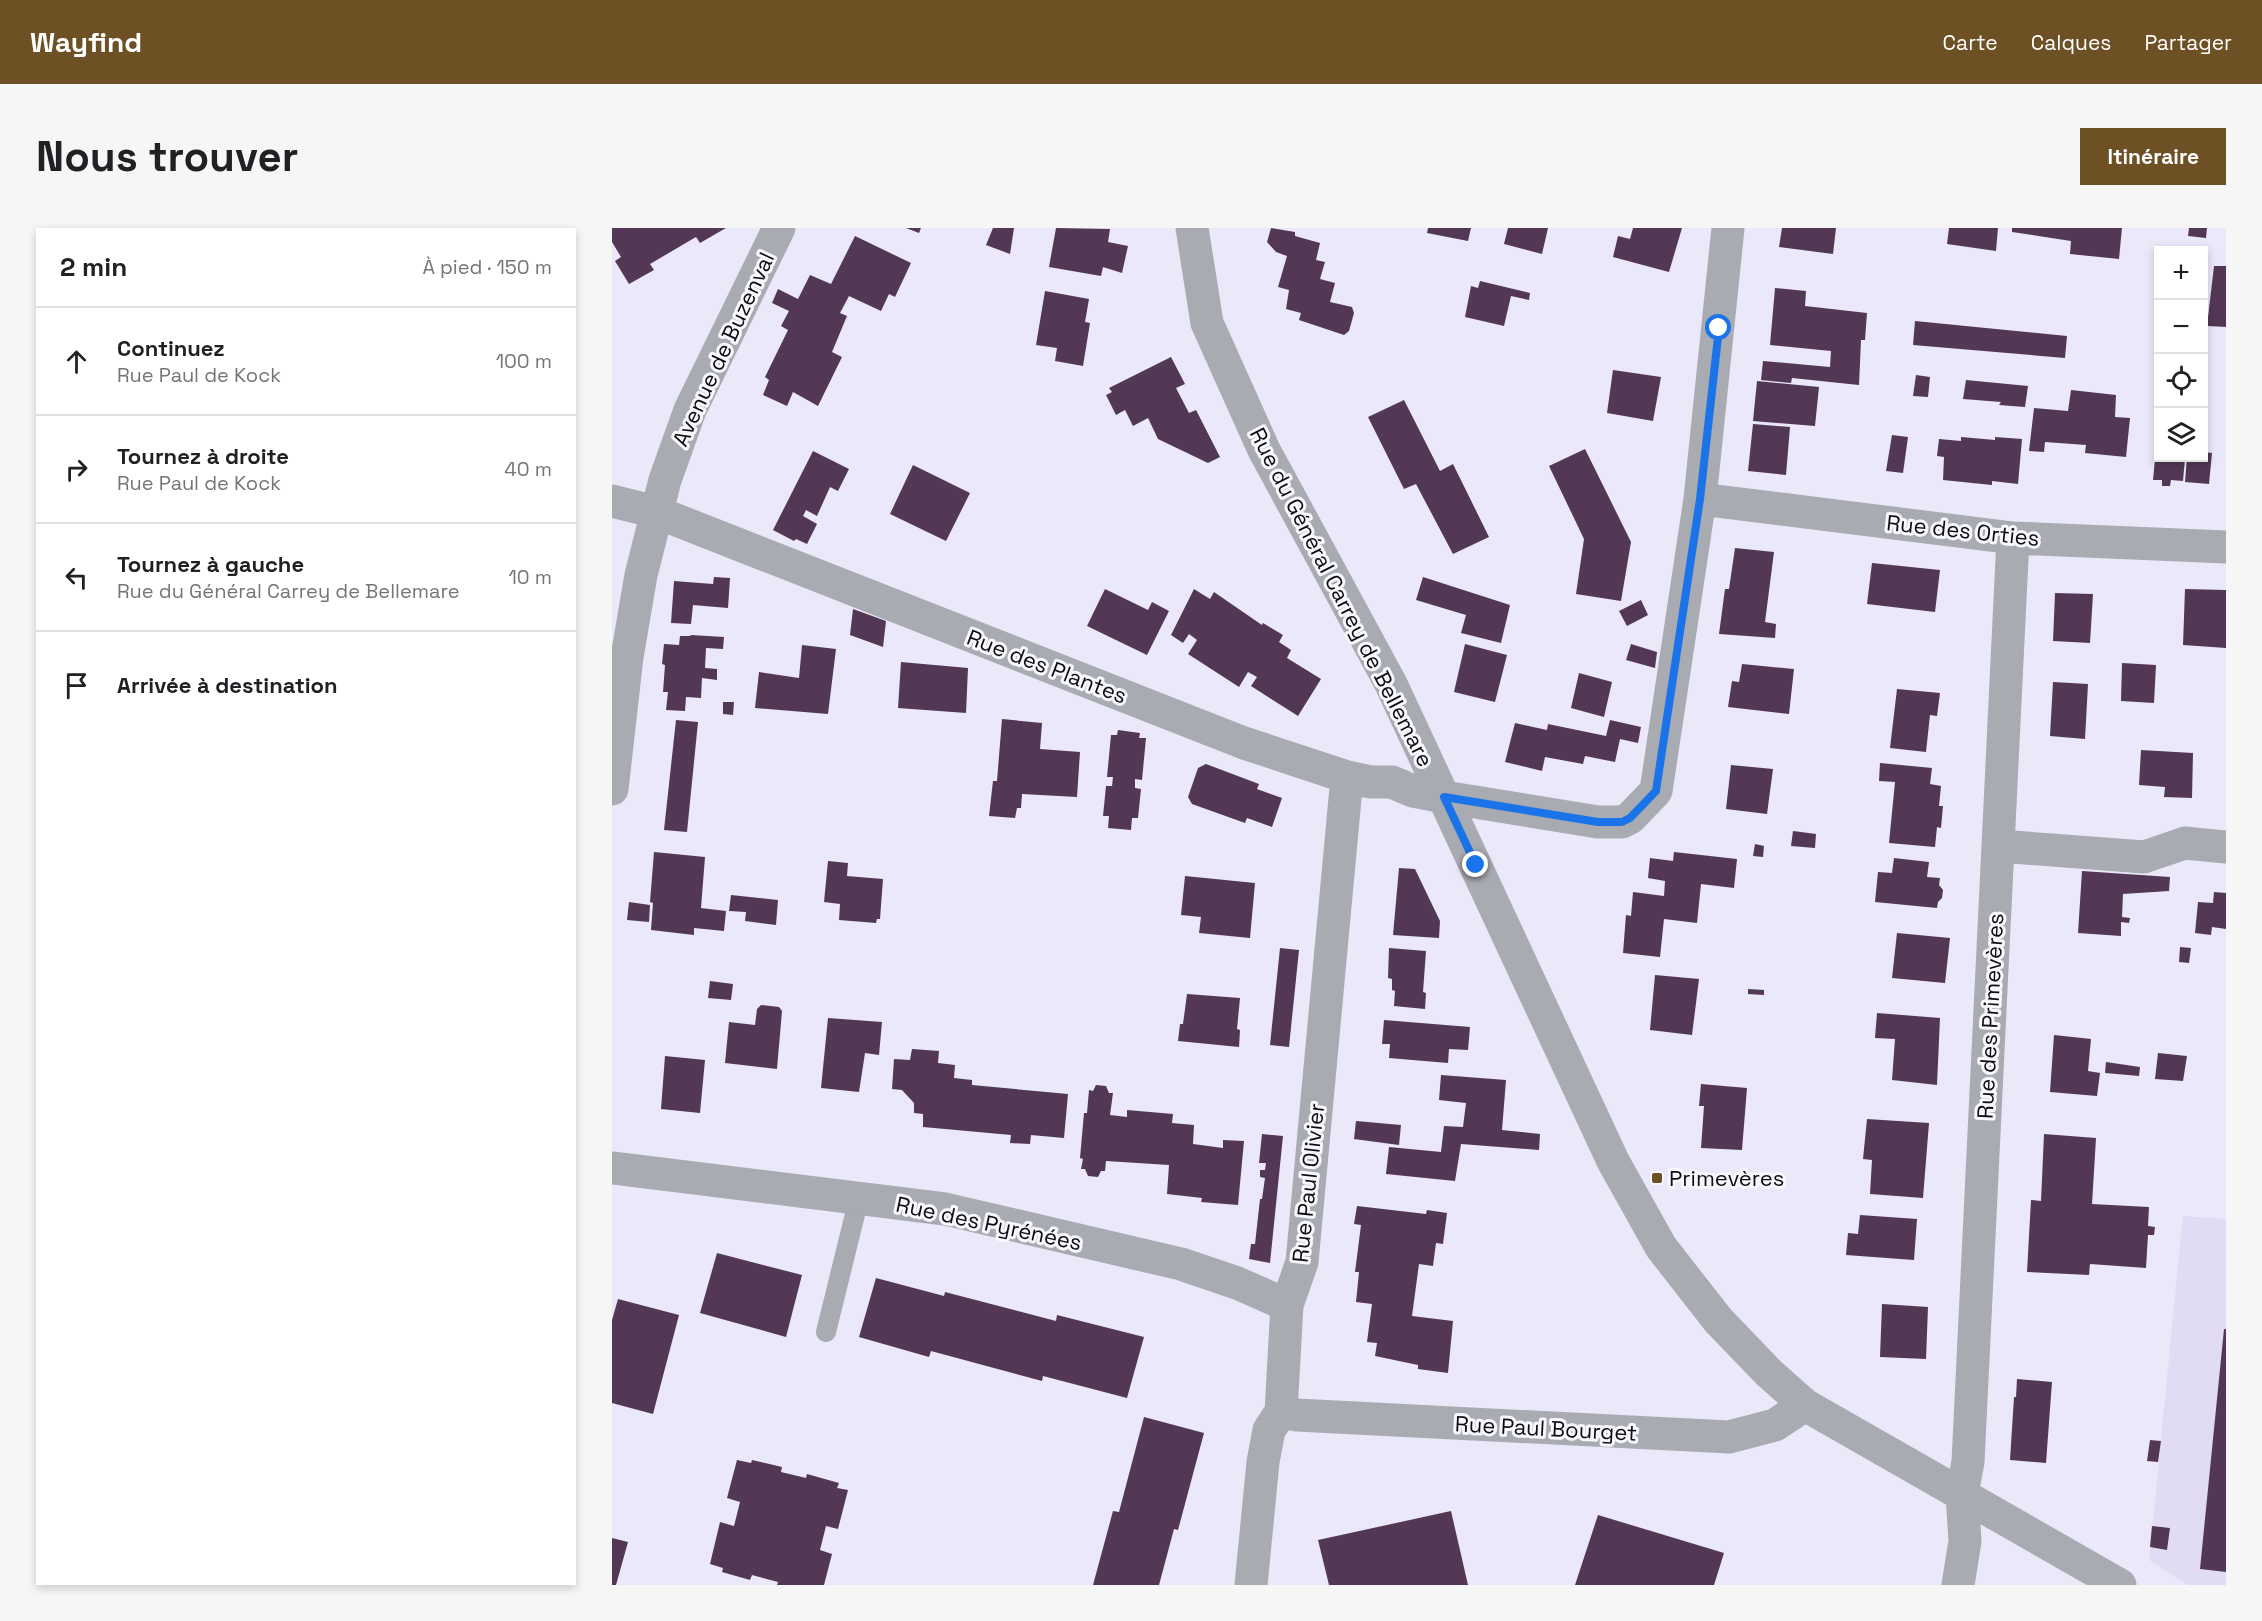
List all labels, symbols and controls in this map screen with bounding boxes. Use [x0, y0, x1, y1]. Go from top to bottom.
text: Wayfind [30, 24, 142, 60]
text: Carte [1943, 29, 1998, 56]
text: Calques [2031, 29, 2111, 56]
text: Partager [2144, 29, 2232, 56]
button: Itinéraire [2080, 128, 2226, 185]
text: Nous trouver [36, 130, 298, 183]
map controls [2154, 246, 2208, 462]
button: + [2154, 246, 2208, 300]
street label: Avenue de Buzenval [666, 247, 780, 451]
text: 2 min [60, 250, 127, 284]
text: À pied · 150 m [423, 254, 552, 280]
button: − [2154, 300, 2208, 354]
route start [1705, 314, 1731, 340]
text: Continuez [117, 334, 225, 362]
icon: ahead [60, 345, 93, 378]
text: 100 m [496, 348, 552, 374]
button: locate [2154, 354, 2208, 408]
text: Rue Paul de Kock [117, 362, 281, 388]
button: layers [2154, 408, 2208, 462]
street label: Rue du Général Carrey de Bellemare [1244, 423, 1440, 771]
text: Tournez à droite [117, 442, 289, 470]
icon: right [60, 453, 93, 486]
text: 40 m [504, 456, 552, 482]
text: Rue Paul de Kock [117, 470, 281, 496]
street label: Rue des Orties [1885, 508, 2041, 552]
text: Tournez à gauche [117, 550, 304, 578]
icon: left [60, 561, 93, 594]
text: 10 m [508, 564, 552, 590]
text: Rue du Général Carrey de Bellemare [117, 578, 460, 604]
street label: Rue des Plantes [963, 623, 1131, 709]
icon: arrive [60, 669, 93, 702]
text: Arrivée à destination [117, 671, 338, 699]
route end [1462, 851, 1488, 877]
street label: Rue des Primevères [1971, 912, 2009, 1120]
street label: Rue Paul Olivier [1286, 1102, 1330, 1264]
place label: Primevères [1669, 1164, 1784, 1192]
marker: Primevères [1650, 1171, 1664, 1185]
street label: Rue des Pyrénées [894, 1190, 1084, 1256]
street label: Rue Paul Bourget [1454, 1409, 1638, 1447]

